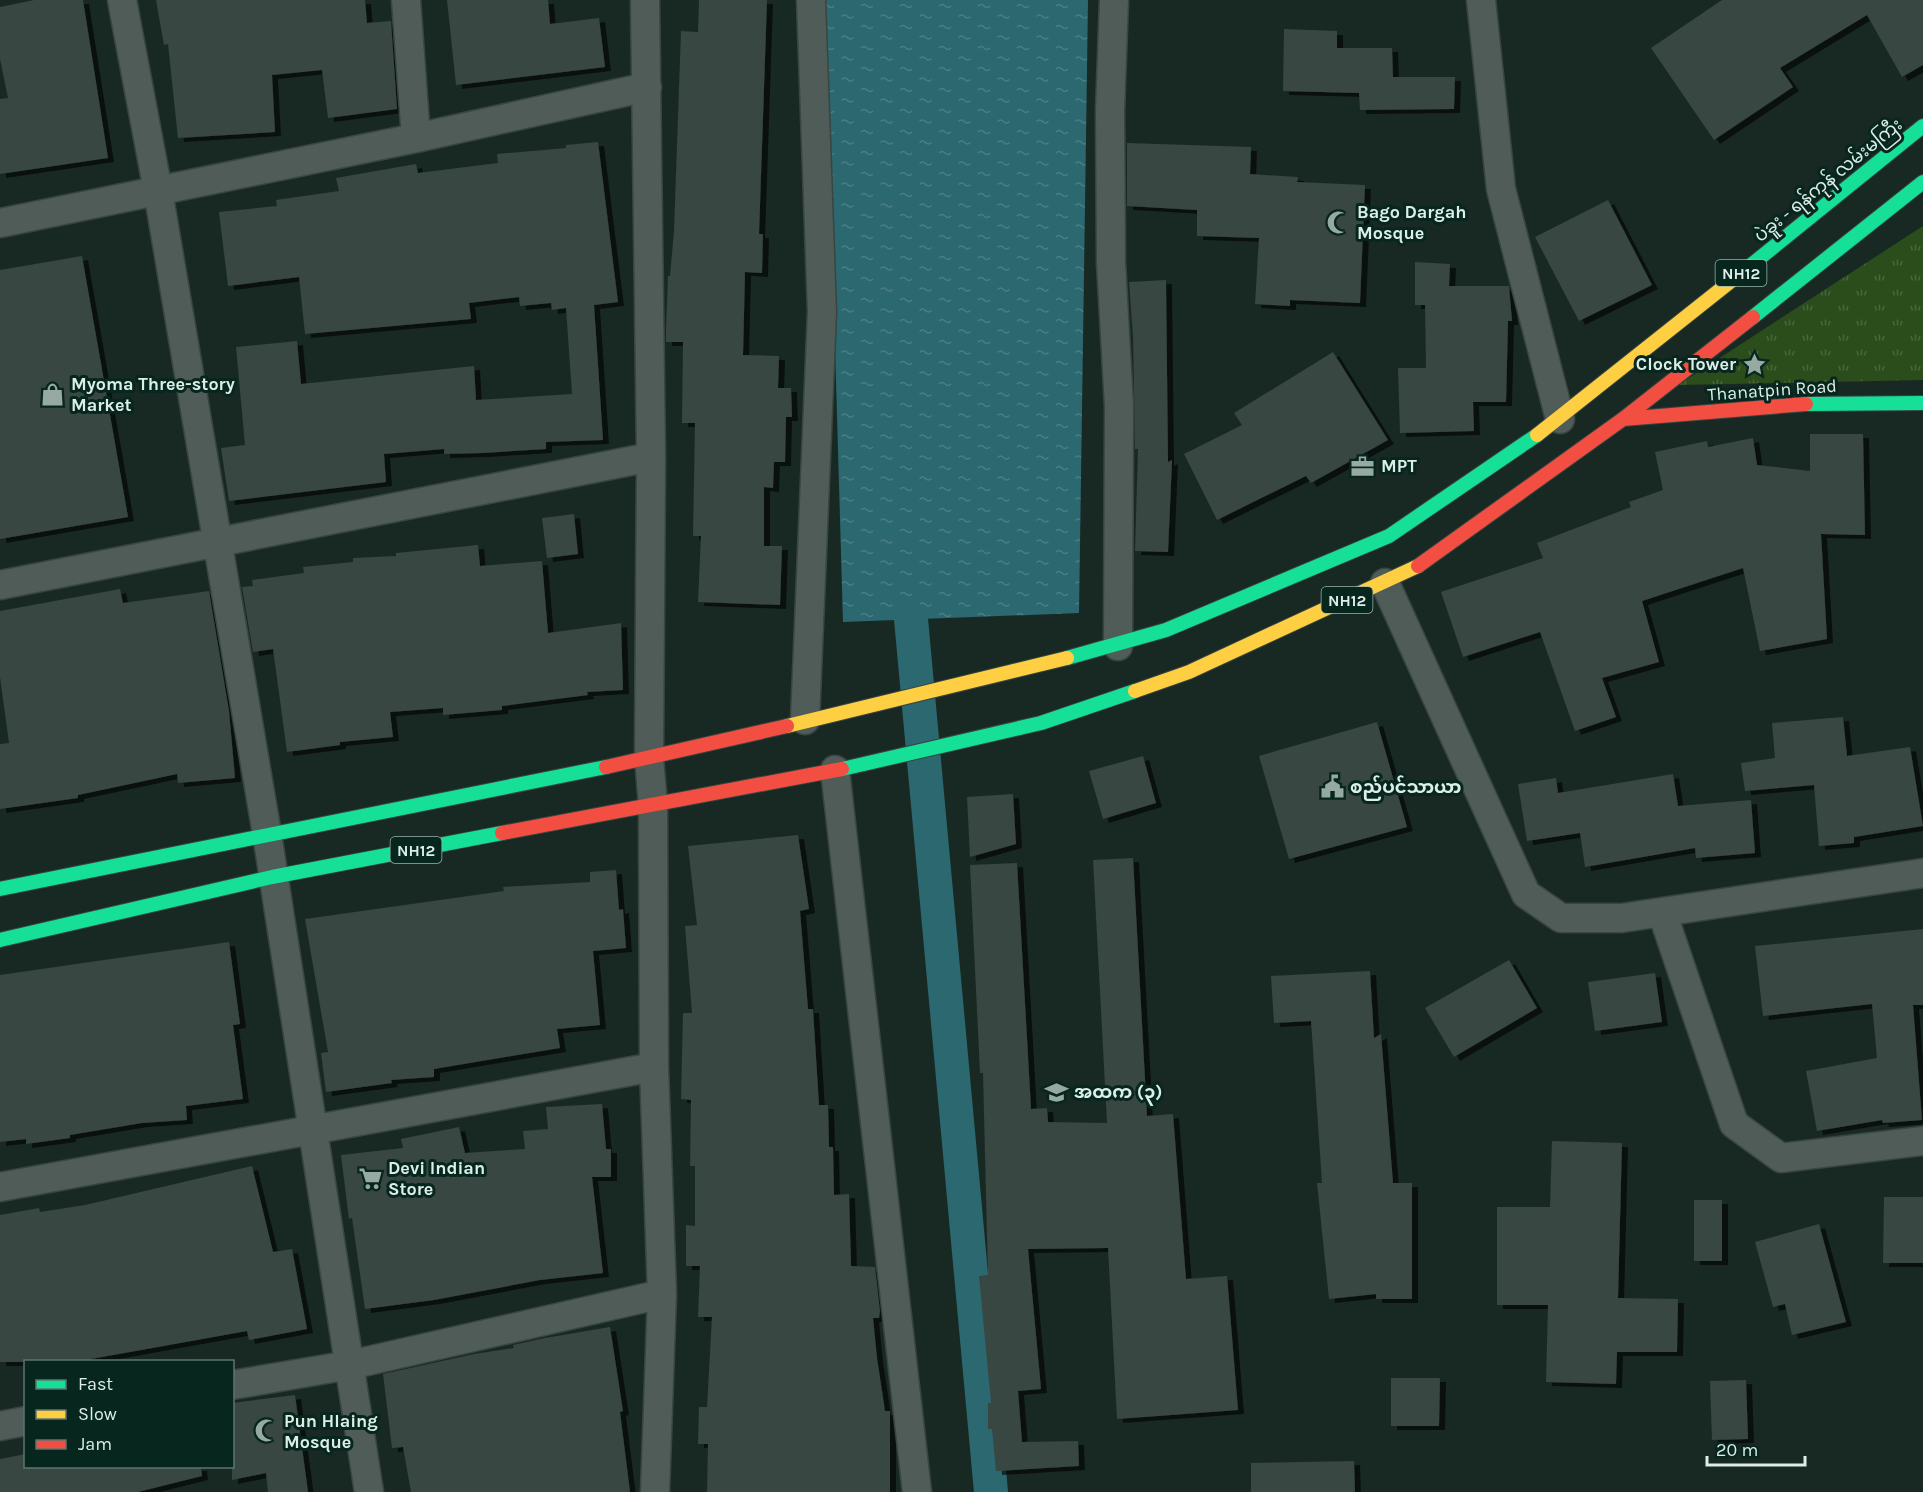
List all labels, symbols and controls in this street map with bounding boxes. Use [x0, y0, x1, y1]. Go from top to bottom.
street label: ပဲခူး - ရန်ကုန် လမ်းမကြီး [1748, 111, 1909, 250]
place label: Bago Dargah Mosque [1357, 201, 1466, 244]
mosque icon: Bago Dargah Mosque [1326, 209, 1352, 235]
road number: NH12 [1716, 260, 1766, 286]
place icon: Clock Tower [1741, 351, 1767, 377]
place label: Clock Tower [1636, 353, 1736, 375]
place label: Myoma Three-story Market [71, 373, 235, 416]
street label: Thanatpin Road [1707, 375, 1837, 405]
shop icon: Myoma Three-story Market [40, 381, 66, 407]
office icon: MPT [1350, 453, 1376, 479]
place label: MPT [1381, 455, 1417, 477]
road number: NH12 [1322, 587, 1372, 613]
public building icon: စည်ပင်သာယာ [1319, 774, 1345, 800]
place label: စည်ပင်သာယာ [1350, 775, 1461, 801]
road number: NH12 [390, 837, 442, 863]
school or university icon: အထက (၃) [1043, 1079, 1069, 1105]
place label: အထက (၃) [1074, 1081, 1162, 1106]
place label: Devi Indian Store [388, 1157, 485, 1200]
supermarket icon: Devi Indian Store [357, 1165, 383, 1191]
legend [24, 1360, 234, 1468]
text: Fast [78, 1373, 113, 1395]
text: Slow [78, 1403, 117, 1425]
place label: Pun Hlaing Mosque [284, 1410, 378, 1453]
mosque icon: Pun Hlaing Mosque [253, 1418, 279, 1444]
scale bar [1707, 1429, 1804, 1467]
text: Jam [78, 1433, 112, 1455]
text: 20 m [1716, 1439, 1758, 1461]

